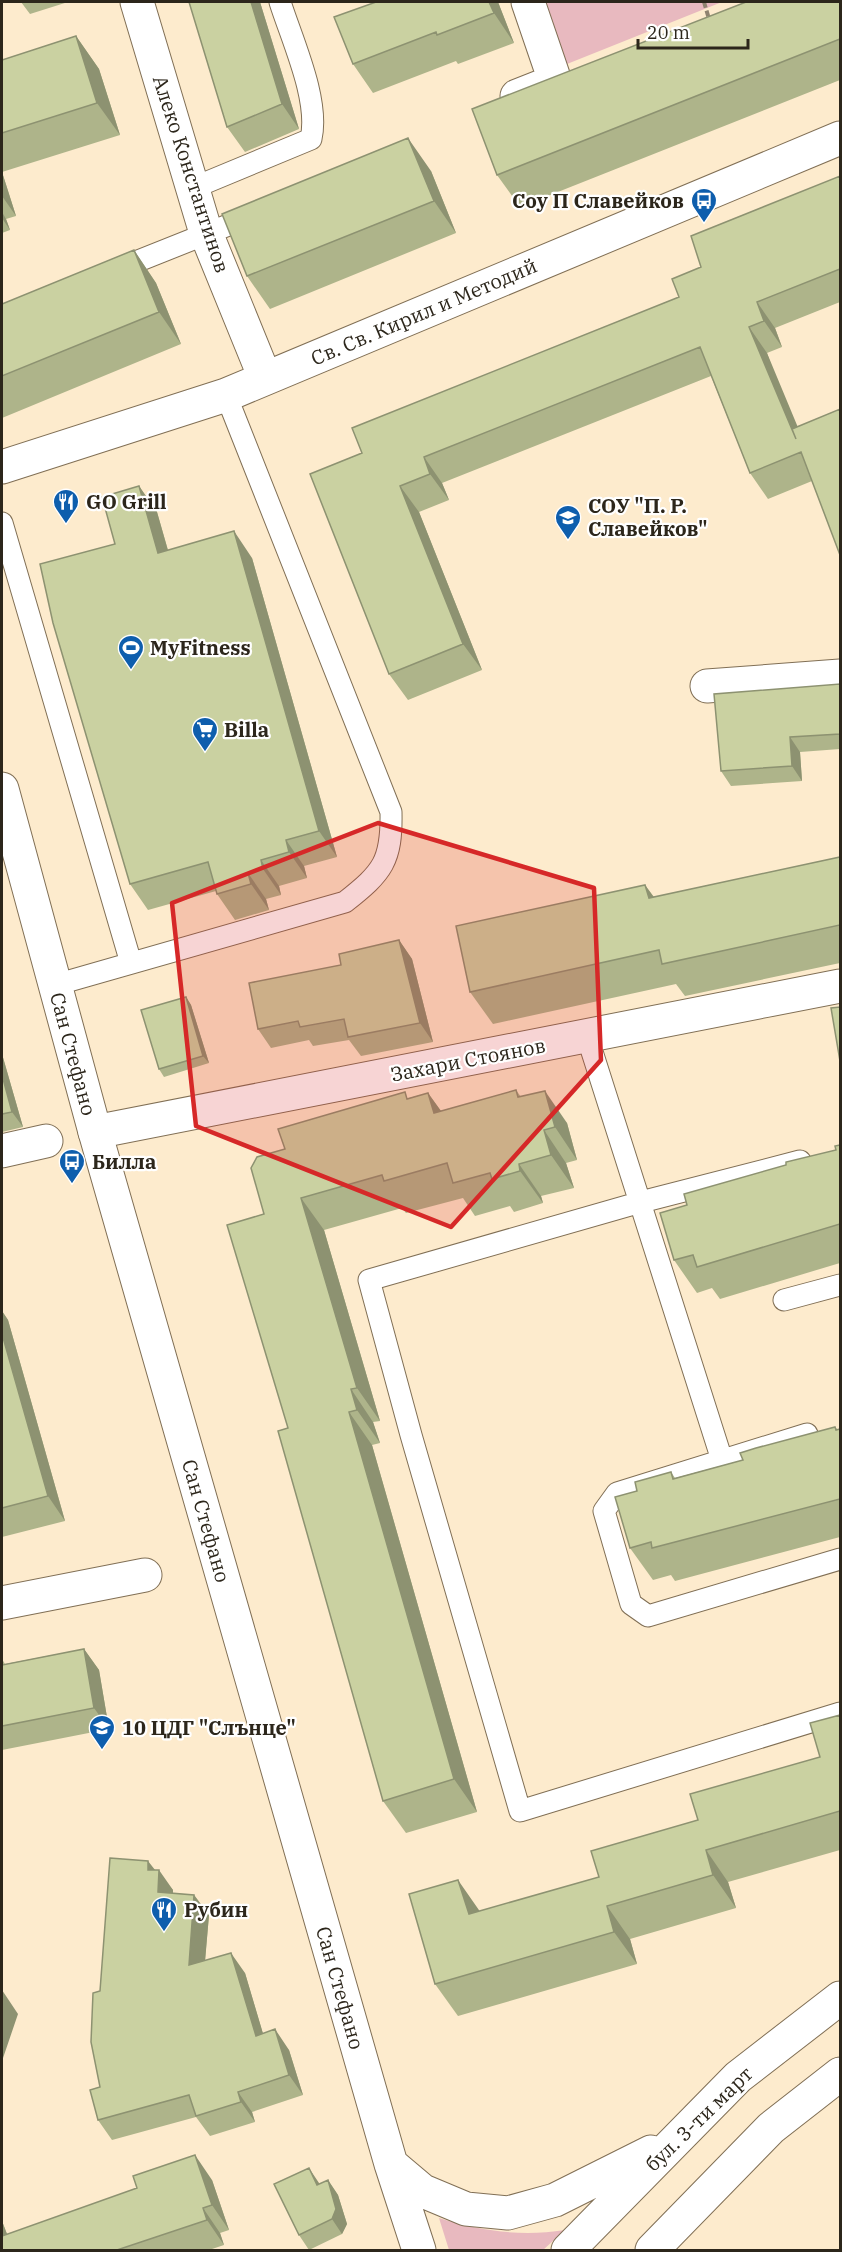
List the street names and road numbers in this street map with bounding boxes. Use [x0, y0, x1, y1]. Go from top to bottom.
street label: Алеко Константинов [147, 72, 236, 276]
street label: Св. Св. Кирил и Методий [307, 252, 541, 371]
street label: Сан Стефано [44, 989, 103, 1119]
street label: Захари Стоянов [388, 1031, 548, 1088]
street label: Сан Стефано [176, 1456, 237, 1585]
street label: Сан Стефано [310, 1923, 371, 2052]
street label: бул. 3-ти март [639, 2060, 758, 2177]

